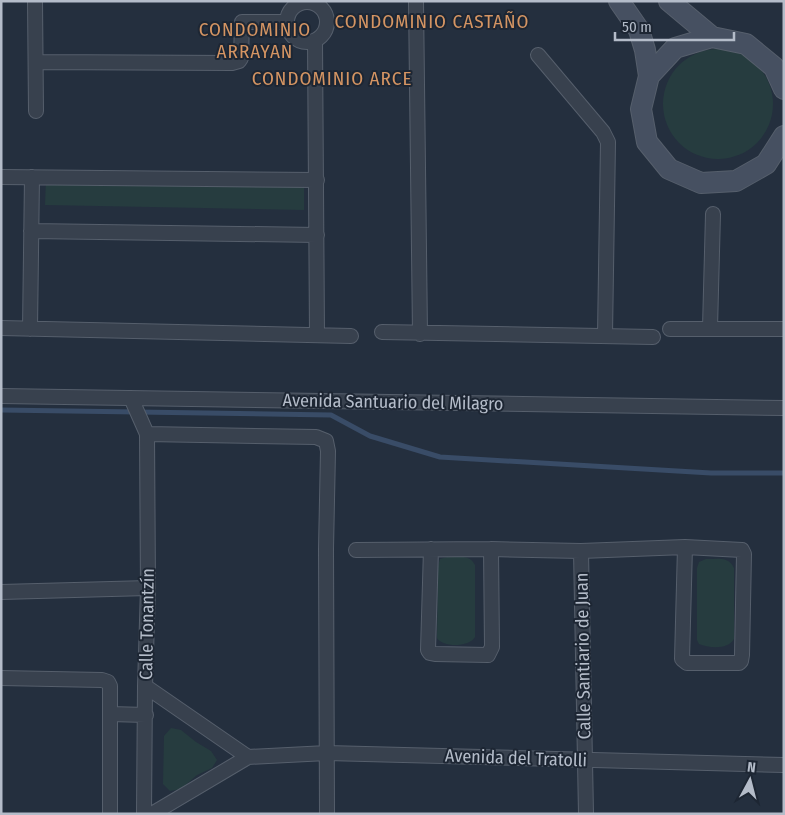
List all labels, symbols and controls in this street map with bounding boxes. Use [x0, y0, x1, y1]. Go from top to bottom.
district label: CONDOMINIO CASTAÑO [335, 10, 529, 33]
scale bar [615, 10, 734, 42]
district label: CONDOMINIO ARRAYAN [199, 18, 311, 63]
text: 50 m [622, 18, 652, 36]
district label: CONDOMINIO ARCE [252, 67, 412, 90]
street label: Avenida Santuario del Milagro [282, 389, 504, 415]
street label: Calle Tonantzín [135, 568, 159, 680]
street label: Calle Santiario de Juan [571, 573, 595, 739]
street label: Avenida del Tratolli [445, 745, 587, 771]
north arrow [725, 755, 775, 805]
text: N [746, 759, 757, 777]

